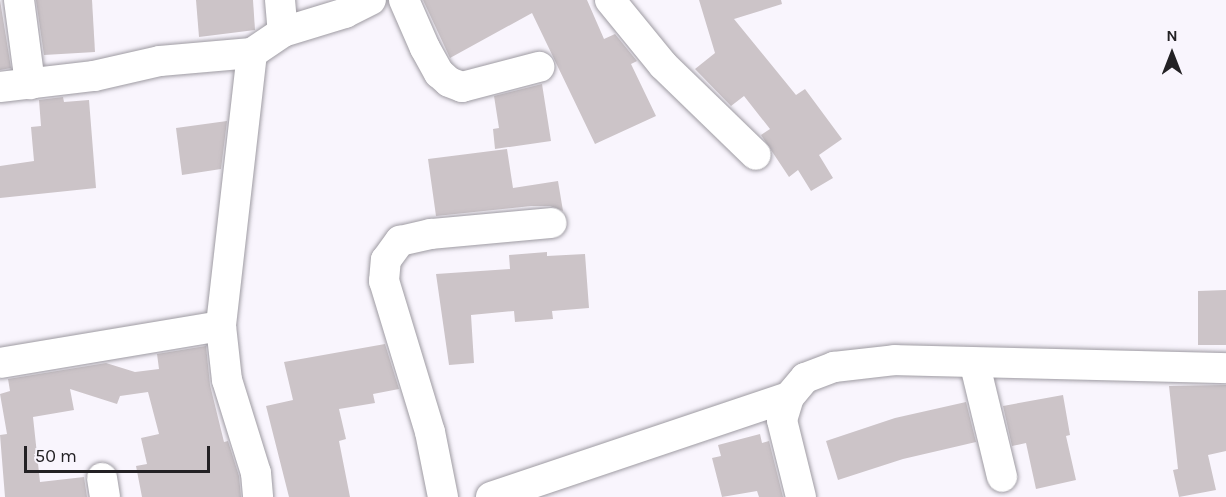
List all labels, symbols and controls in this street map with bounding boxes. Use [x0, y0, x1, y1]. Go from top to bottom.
north arrow [1142, 24, 1202, 84]
text: N [1166, 26, 1178, 45]
scale bar [27, 434, 213, 472]
text: 50 m [35, 445, 77, 467]

